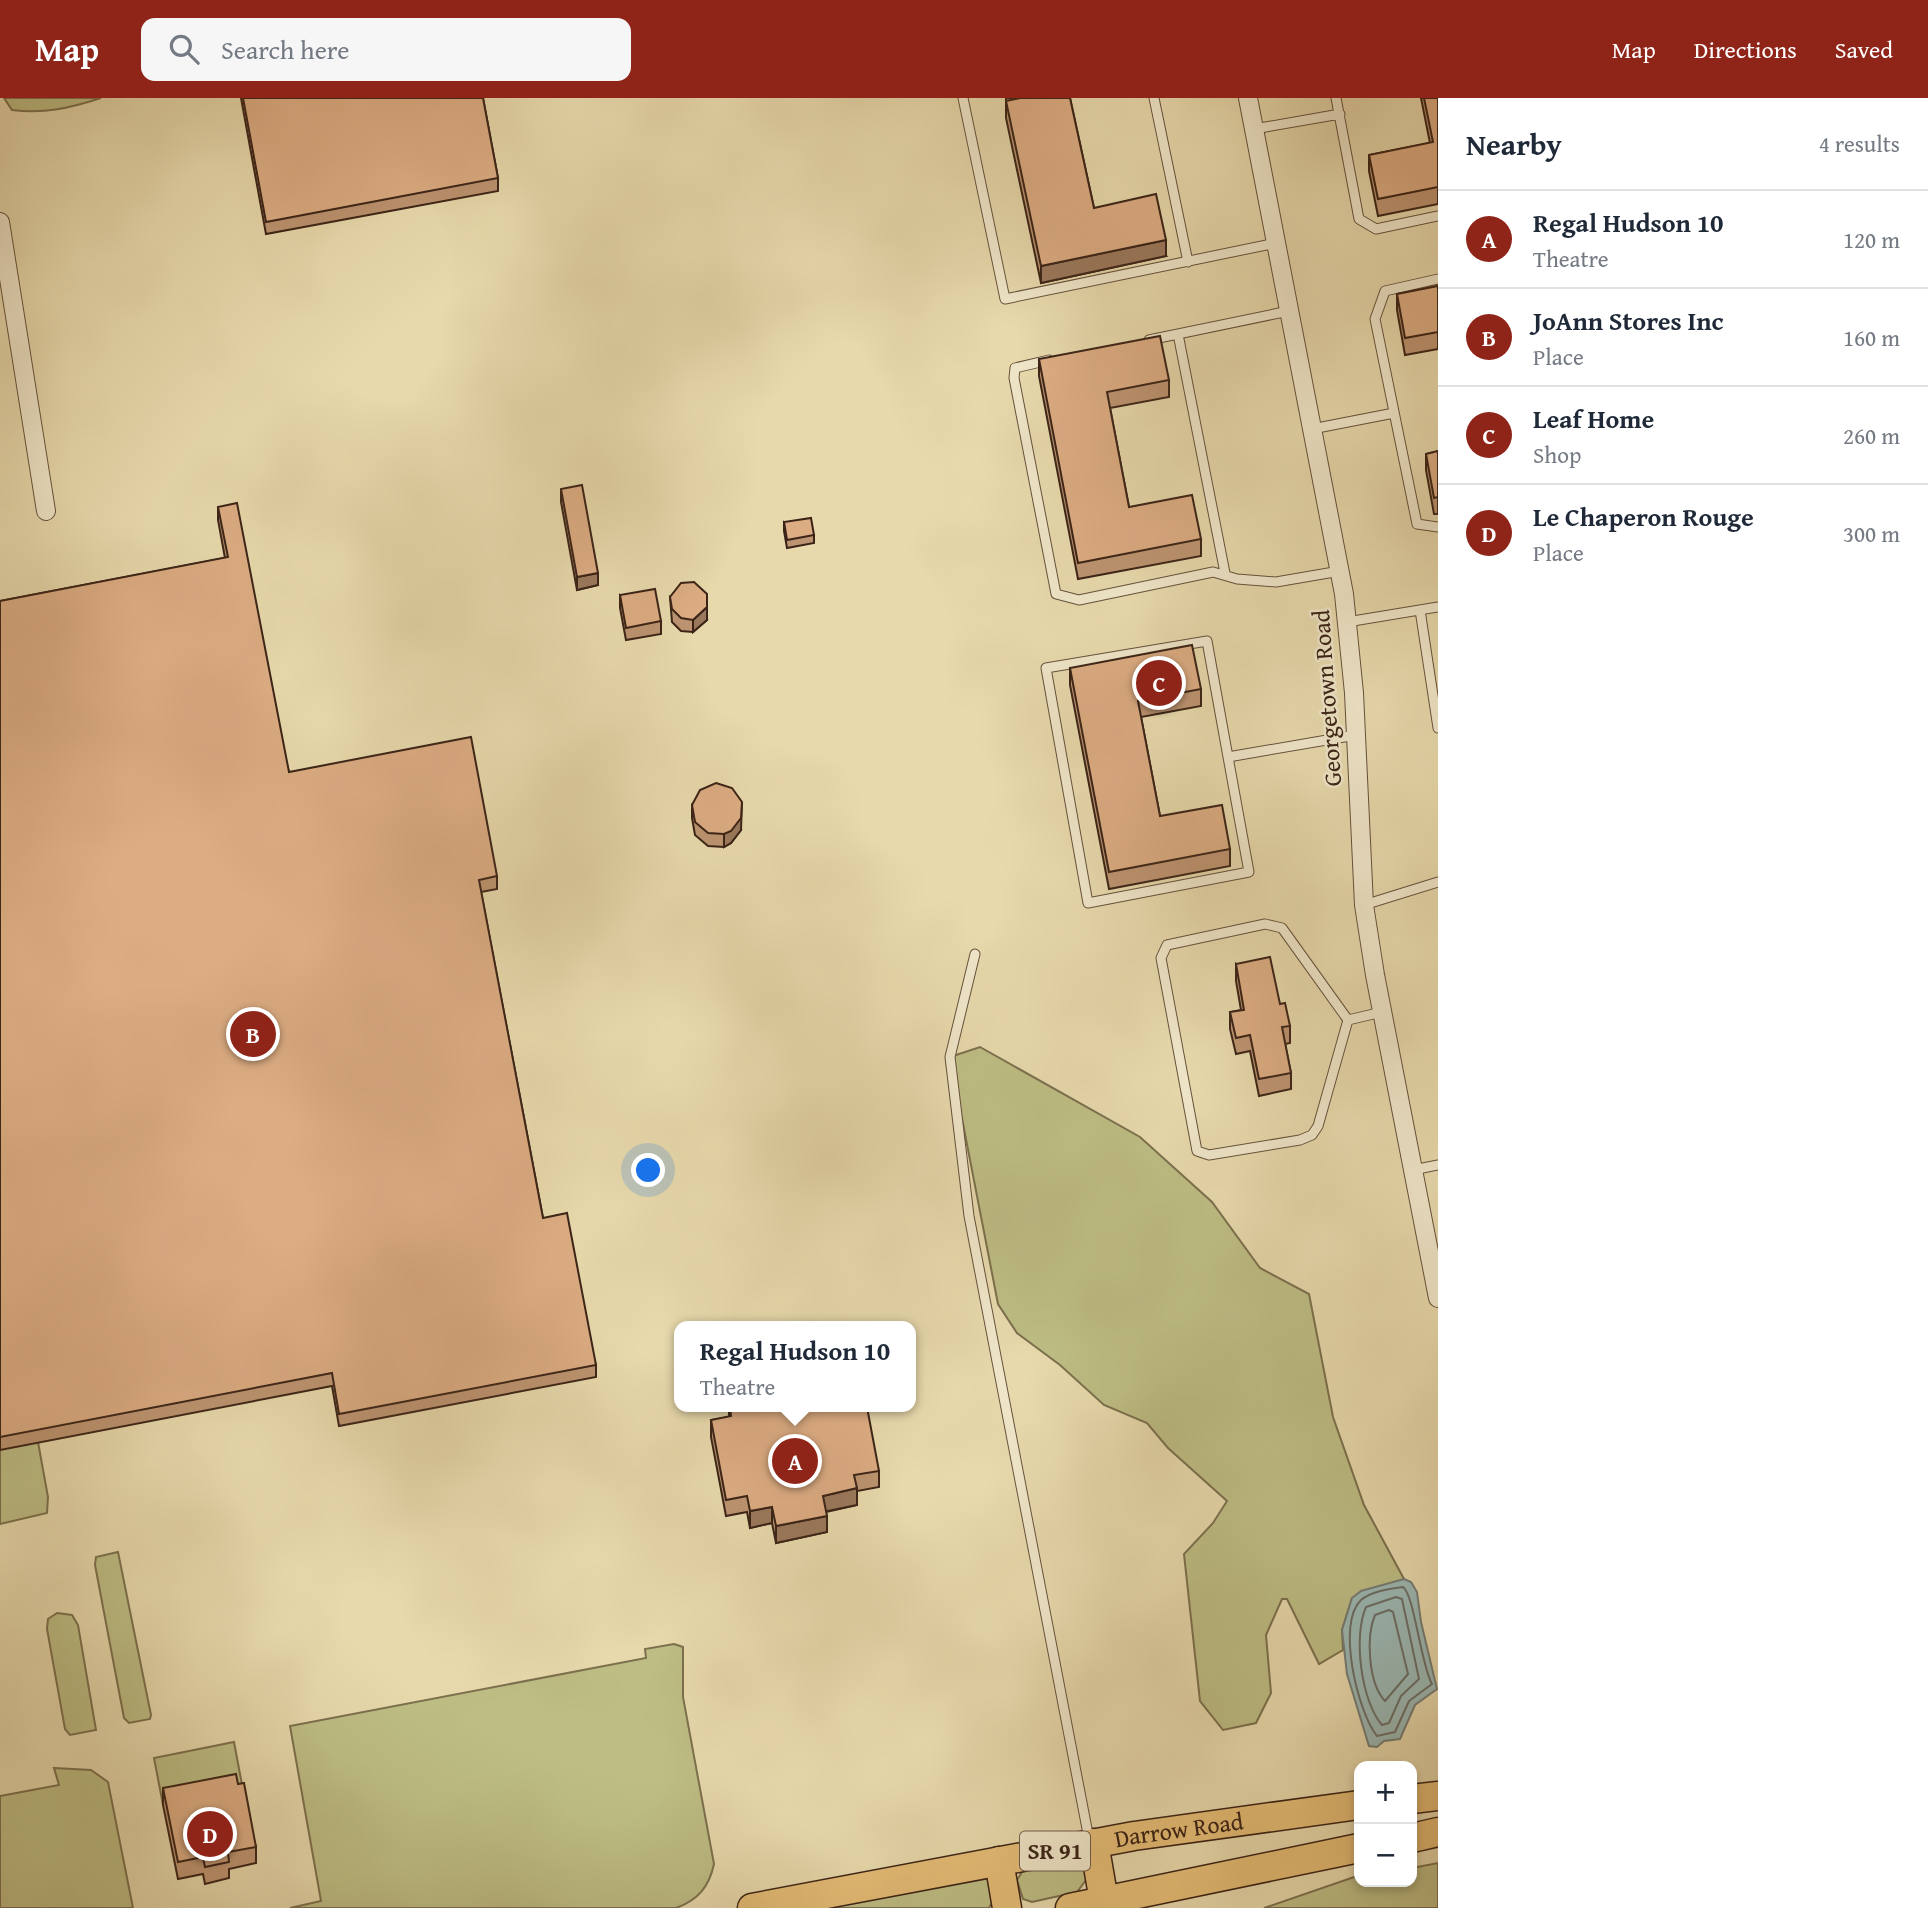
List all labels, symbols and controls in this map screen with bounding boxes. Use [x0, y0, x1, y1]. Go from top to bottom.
search box [141, 18, 631, 81]
text: Map [35, 25, 99, 73]
icon: search [165, 30, 203, 68]
text: Search here [221, 30, 349, 69]
text: Map [1612, 32, 1656, 67]
text: Directions [1694, 32, 1797, 67]
text: Saved [1835, 32, 1893, 67]
text: Nearby [1466, 122, 1562, 166]
text: 4 results [1819, 127, 1900, 160]
text: Regal Hudson 10 [1533, 203, 1724, 242]
text: A [1482, 223, 1496, 256]
text: 120 m [1843, 223, 1900, 256]
text: Theatre [1533, 242, 1609, 275]
text: JoAnn Stores Inc [1533, 301, 1724, 340]
text: B [1482, 321, 1496, 354]
text: 160 m [1843, 321, 1900, 354]
text: Place [1533, 340, 1584, 373]
text: Leaf Home [1533, 399, 1654, 438]
text: C [1482, 419, 1496, 452]
text: 260 m [1843, 419, 1900, 452]
text: Shop [1533, 438, 1581, 471]
text: Le Chaperon Rouge [1533, 497, 1754, 536]
text: D [1482, 517, 1496, 550]
text: 300 m [1843, 517, 1900, 550]
text: Place [1533, 536, 1584, 569]
street label: Georgetown Road [1303, 608, 1350, 788]
pin: C [1136, 657, 1182, 709]
pin: B [230, 1008, 276, 1060]
your location [631, 1153, 665, 1187]
popup [674, 1321, 916, 1412]
text: Regal Hudson 10 [700, 1331, 890, 1370]
text: Theatre [700, 1370, 775, 1403]
pin: A [772, 1435, 818, 1487]
map controls [1354, 1761, 1417, 1887]
button: + [1354, 1761, 1417, 1824]
street label: Darrow Road [1111, 1803, 1246, 1856]
pin: D [187, 1808, 233, 1860]
button: − [1354, 1824, 1417, 1887]
road number: SR 91 [1020, 1832, 1090, 1870]

